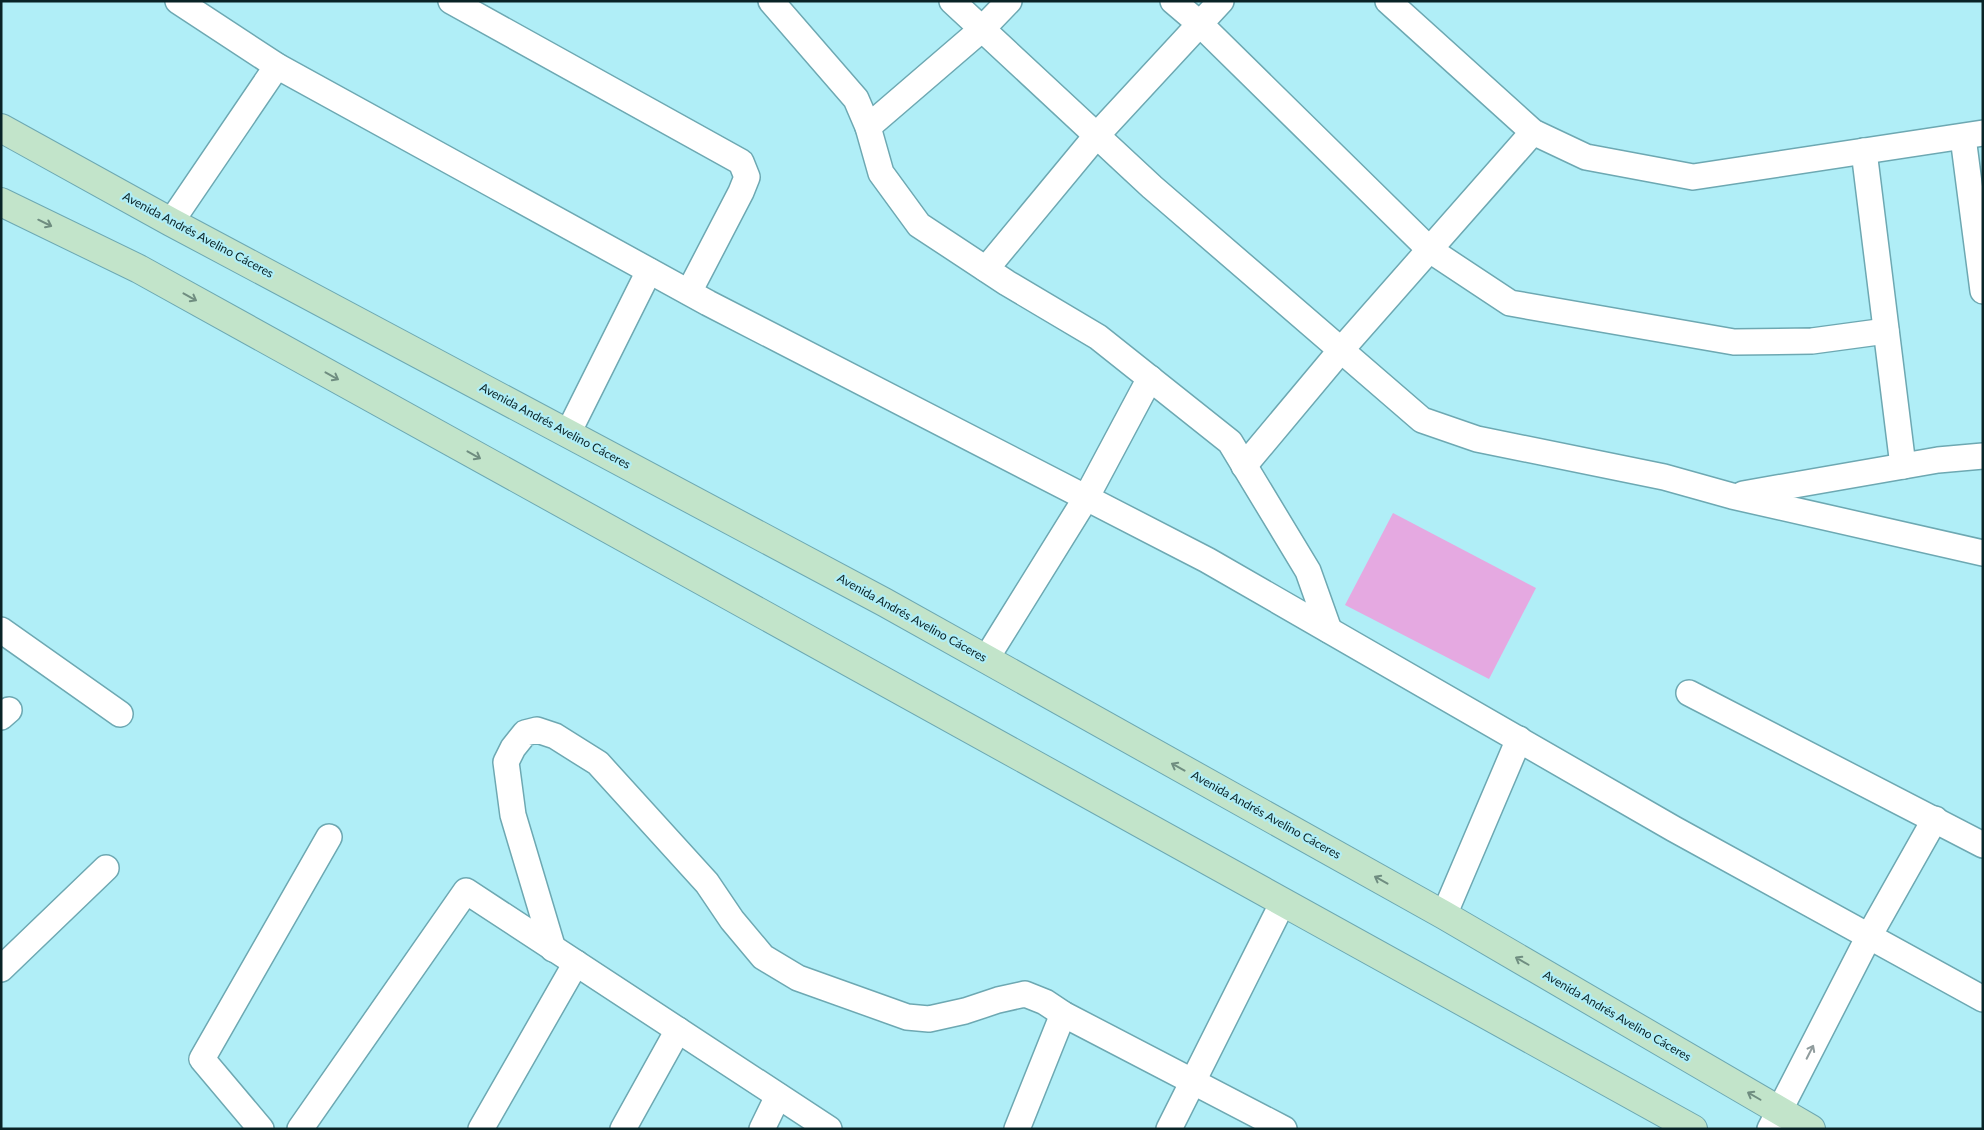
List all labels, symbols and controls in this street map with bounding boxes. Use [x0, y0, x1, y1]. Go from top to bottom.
street label: Avenida Andrés Avelino Cáceres [120, 188, 276, 281]
one-way arrow [37, 219, 52, 229]
one-way arrow [182, 293, 196, 303]
one-way arrow [324, 372, 339, 381]
street label: Avenida Andrés Avelino Cáceres [477, 379, 633, 472]
one-way arrow [466, 451, 481, 460]
street label: Avenida Andrés Avelino Cáceres [835, 570, 990, 665]
one-way arrow [1172, 761, 1186, 771]
street label: Avenida Andrés Avelino Cáceres [1189, 767, 1344, 862]
one-way arrow [1374, 875, 1389, 885]
one-way arrow [1516, 955, 1530, 965]
street label: Avenida Andrés Avelino Cáceres [1540, 967, 1694, 1064]
one-way arrow [1806, 1045, 1815, 1060]
one-way arrow [1747, 1090, 1761, 1100]

